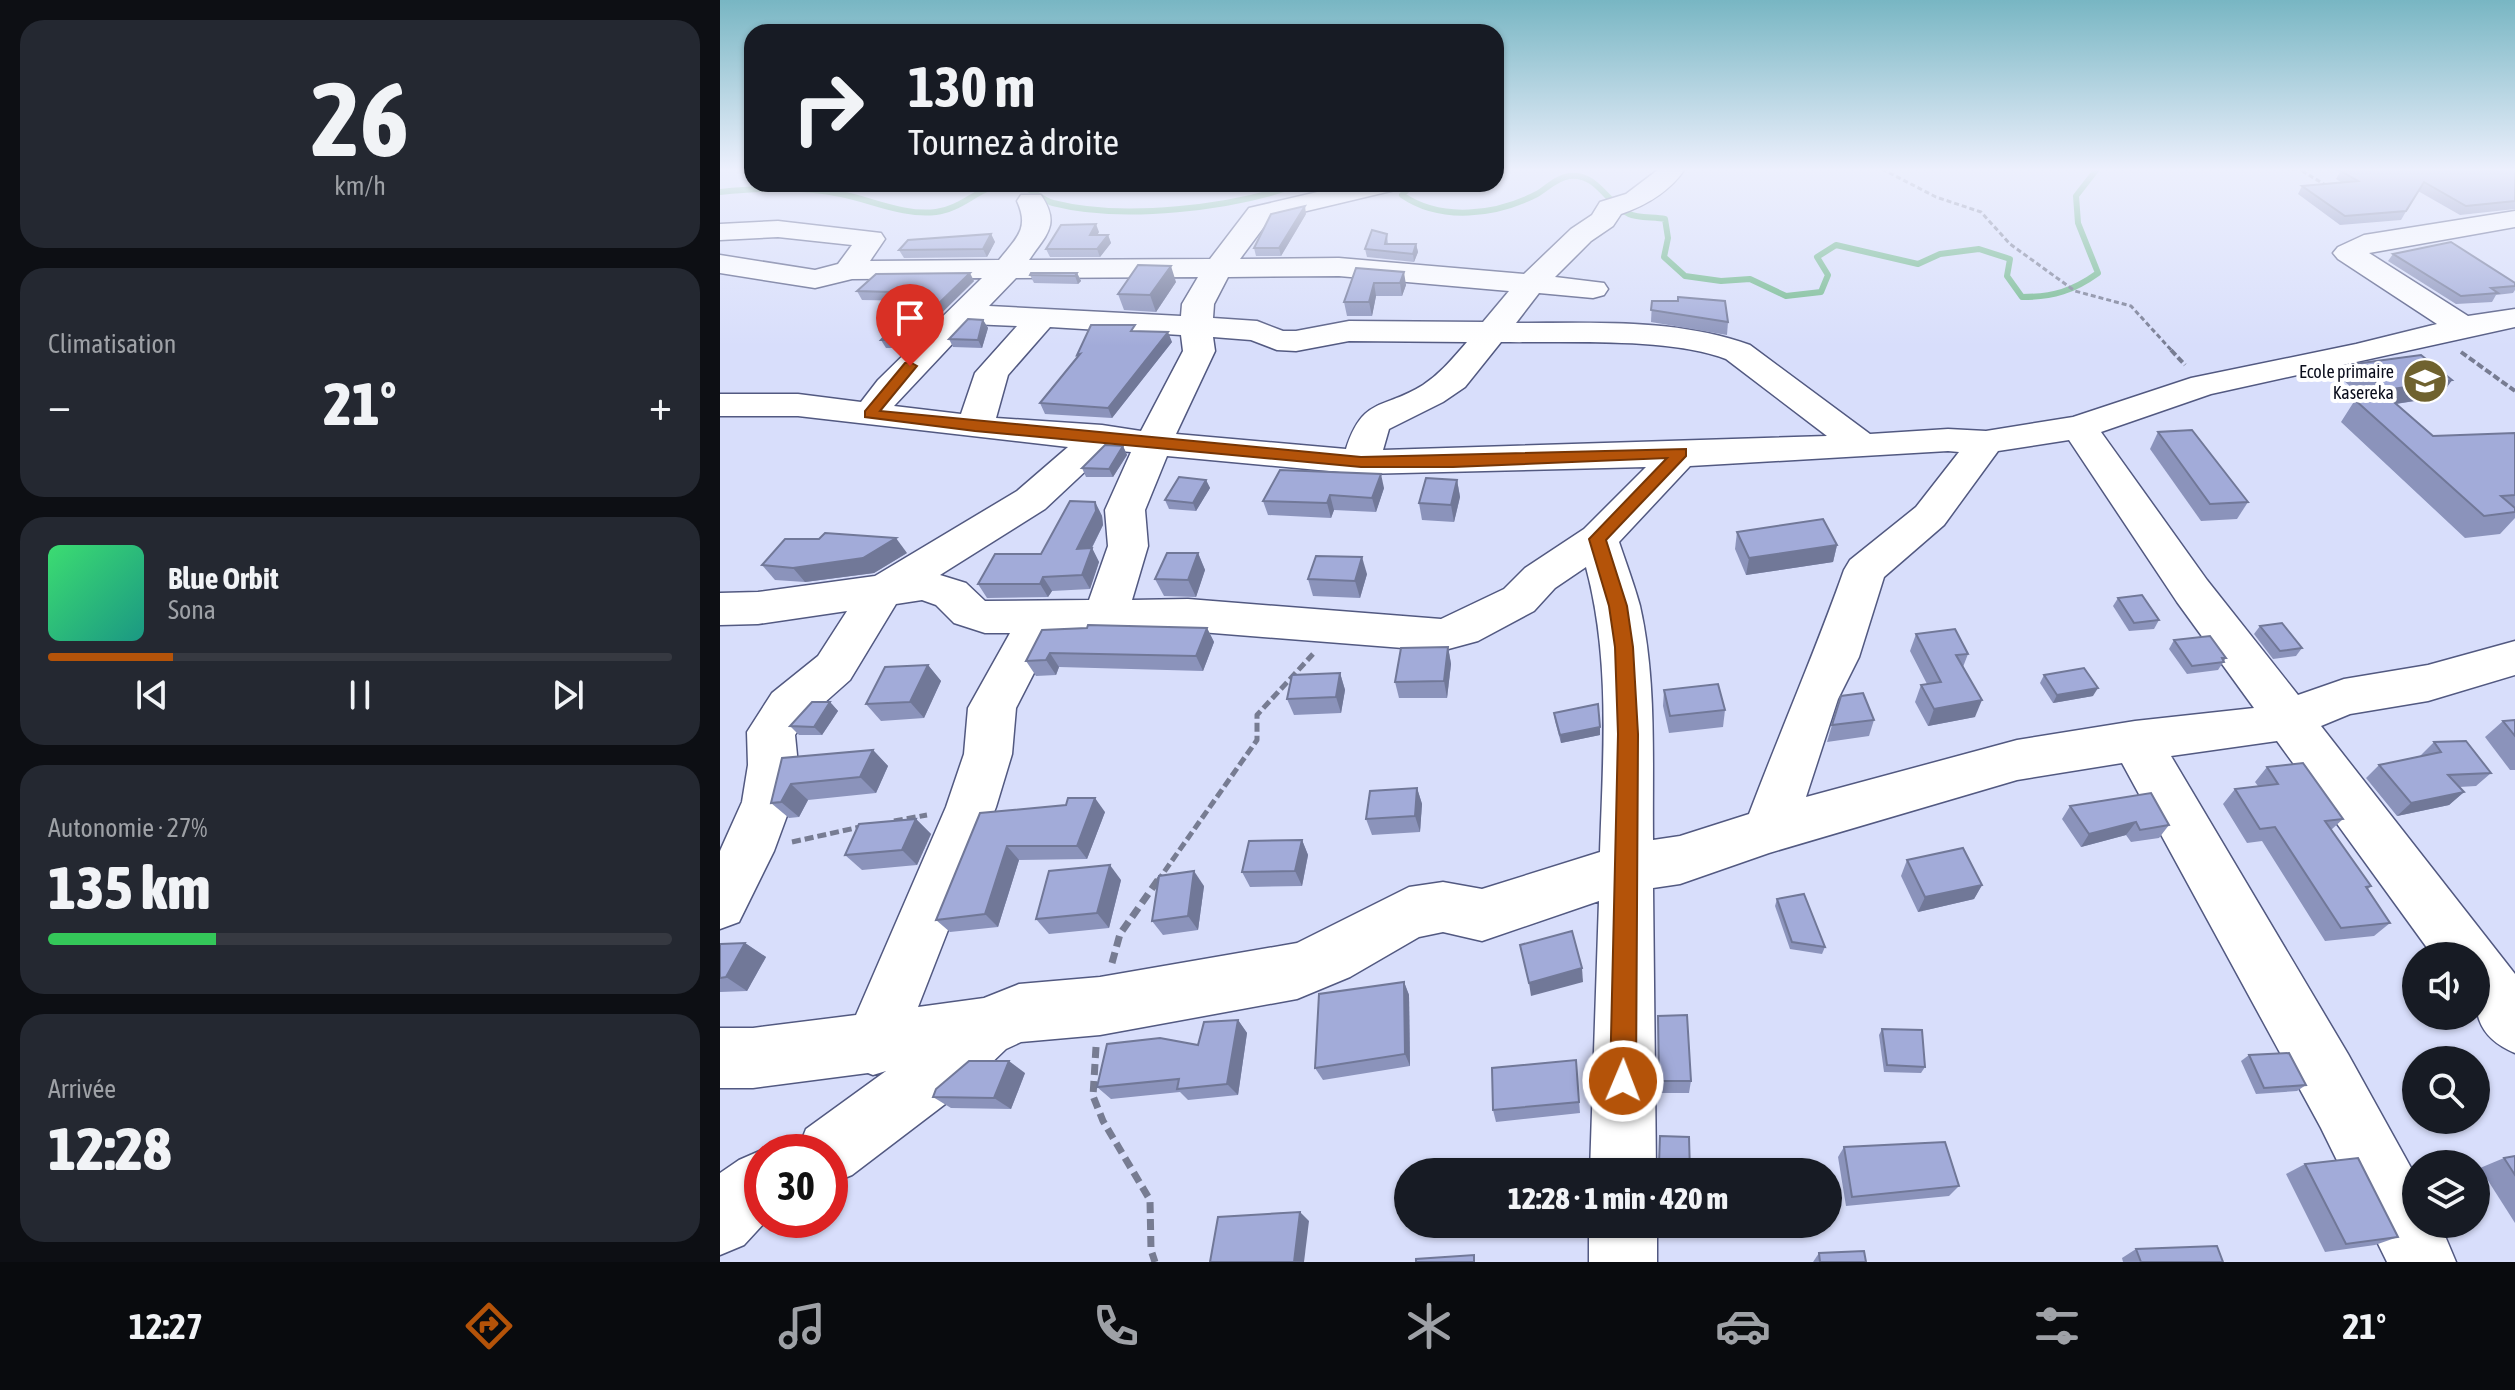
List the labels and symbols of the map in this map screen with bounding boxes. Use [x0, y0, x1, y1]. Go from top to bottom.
pin [876, 284, 944, 366]
school or university icon: Ecole primaire Kasereka [2401, 357, 2449, 405]
place label: Ecole primaire Kasereka [2299, 361, 2394, 403]
position arrow [1581, 1039, 1665, 1123]
speed limit sign: 30 [744, 1134, 848, 1238]

